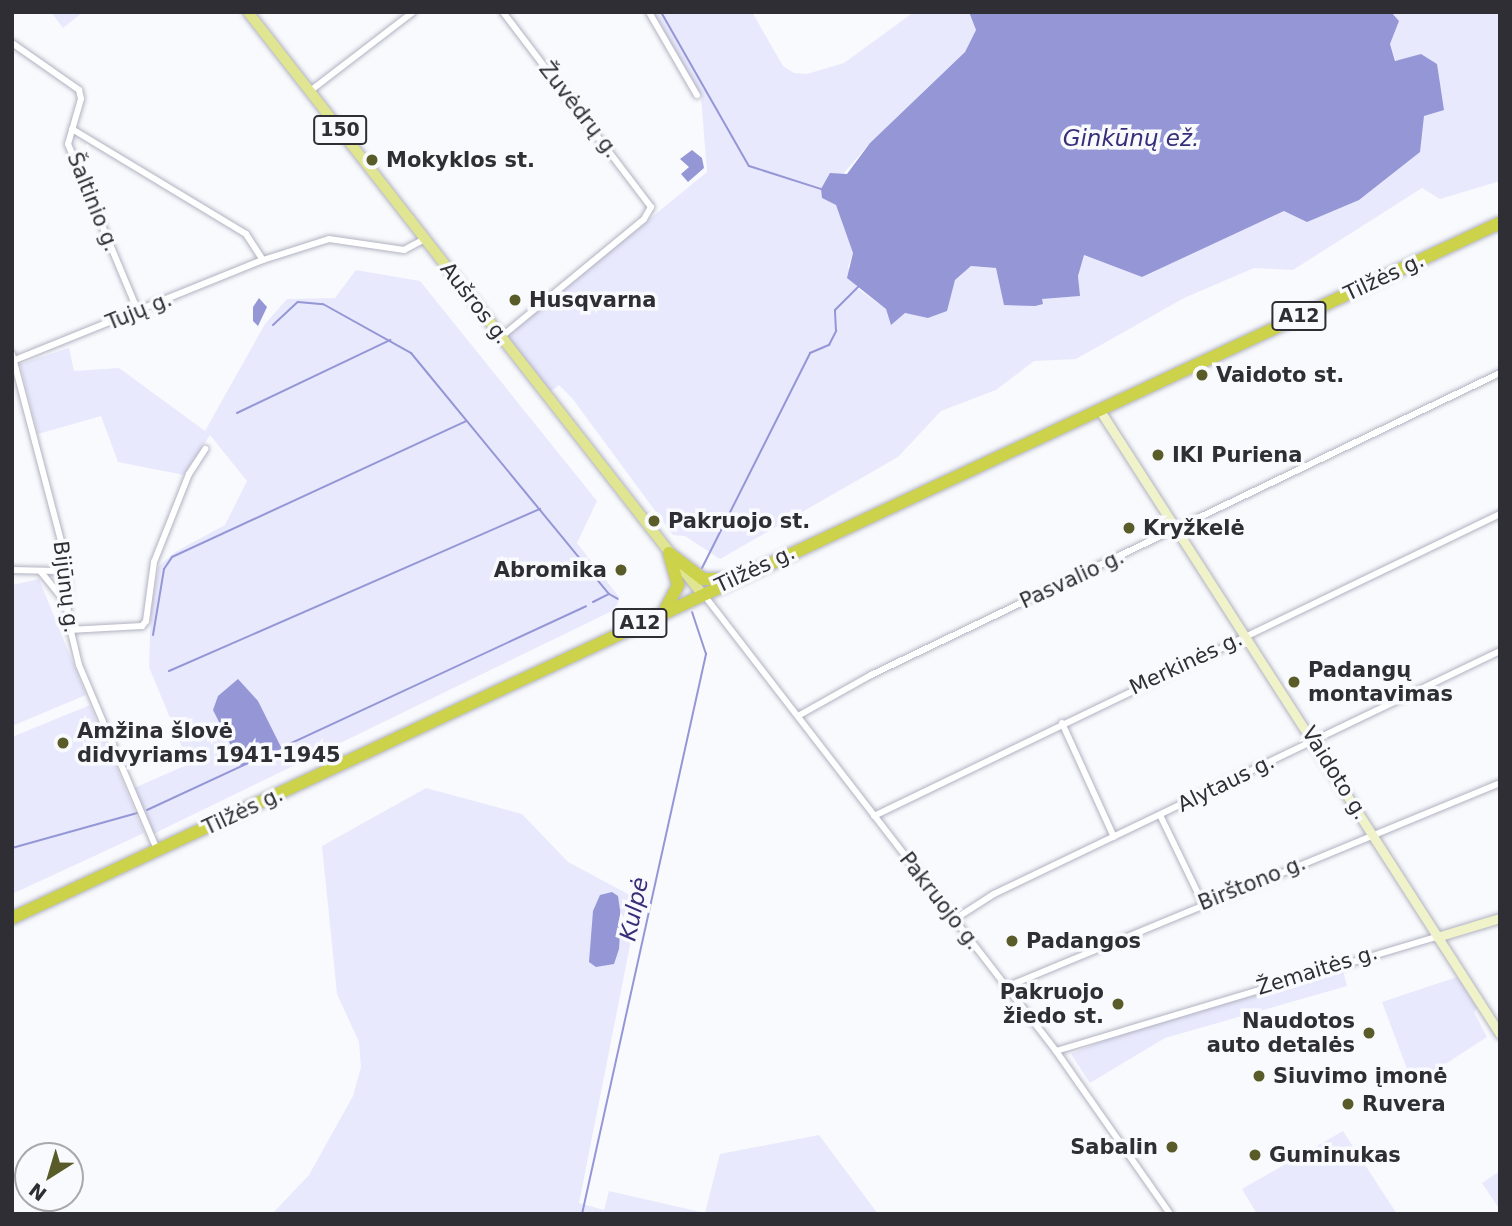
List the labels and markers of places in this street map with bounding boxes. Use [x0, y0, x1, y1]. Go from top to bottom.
place label: Mokyklos st. [386, 147, 535, 173]
marker: Mokyklos st. [364, 152, 380, 168]
place label: Husqvarna [529, 287, 656, 313]
marker: Husqvarna [507, 292, 523, 308]
place label: Vaidoto st. [1216, 362, 1344, 388]
marker: Vaidoto st. [1194, 367, 1210, 383]
place label: IKI Puriena [1172, 442, 1302, 468]
marker: IKI Puriena [1150, 447, 1166, 463]
place label: Pakruojo st. [668, 508, 810, 534]
marker: Pakruojo st. [646, 513, 662, 529]
place label: Kryžkelė [1143, 515, 1245, 541]
marker: Kryžkelė [1121, 520, 1137, 536]
place label: Abromika [494, 557, 607, 583]
marker: Abromika [613, 562, 629, 578]
place label: Padangų montavimas [1308, 657, 1453, 707]
marker: Padangų montavimas [1286, 674, 1302, 690]
place label: Amžina šlovė didvyriams 1941-1945 [77, 718, 341, 768]
marker: Amžina šlovė didvyriams 1941-1945 [55, 735, 71, 751]
place label: Padangos [1026, 928, 1141, 954]
marker: Padangos [1004, 933, 1020, 949]
place label: Pakruojo žiedo st. [1000, 979, 1104, 1029]
marker: Pakruojo žiedo st. [1110, 996, 1126, 1012]
place label: Naudotos auto detalės [1207, 1008, 1355, 1058]
marker: Naudotos auto detalės [1361, 1025, 1377, 1041]
place label: Siuvimo įmonė [1273, 1063, 1447, 1089]
marker: Siuvimo įmonė [1251, 1068, 1267, 1084]
place label: Ruvera [1362, 1091, 1446, 1117]
marker: Ruvera [1340, 1096, 1356, 1112]
place label: Sabalin [1070, 1134, 1158, 1160]
marker: Sabalin [1164, 1139, 1180, 1155]
place label: Guminukas [1269, 1142, 1401, 1168]
marker: Guminukas [1247, 1147, 1263, 1163]

